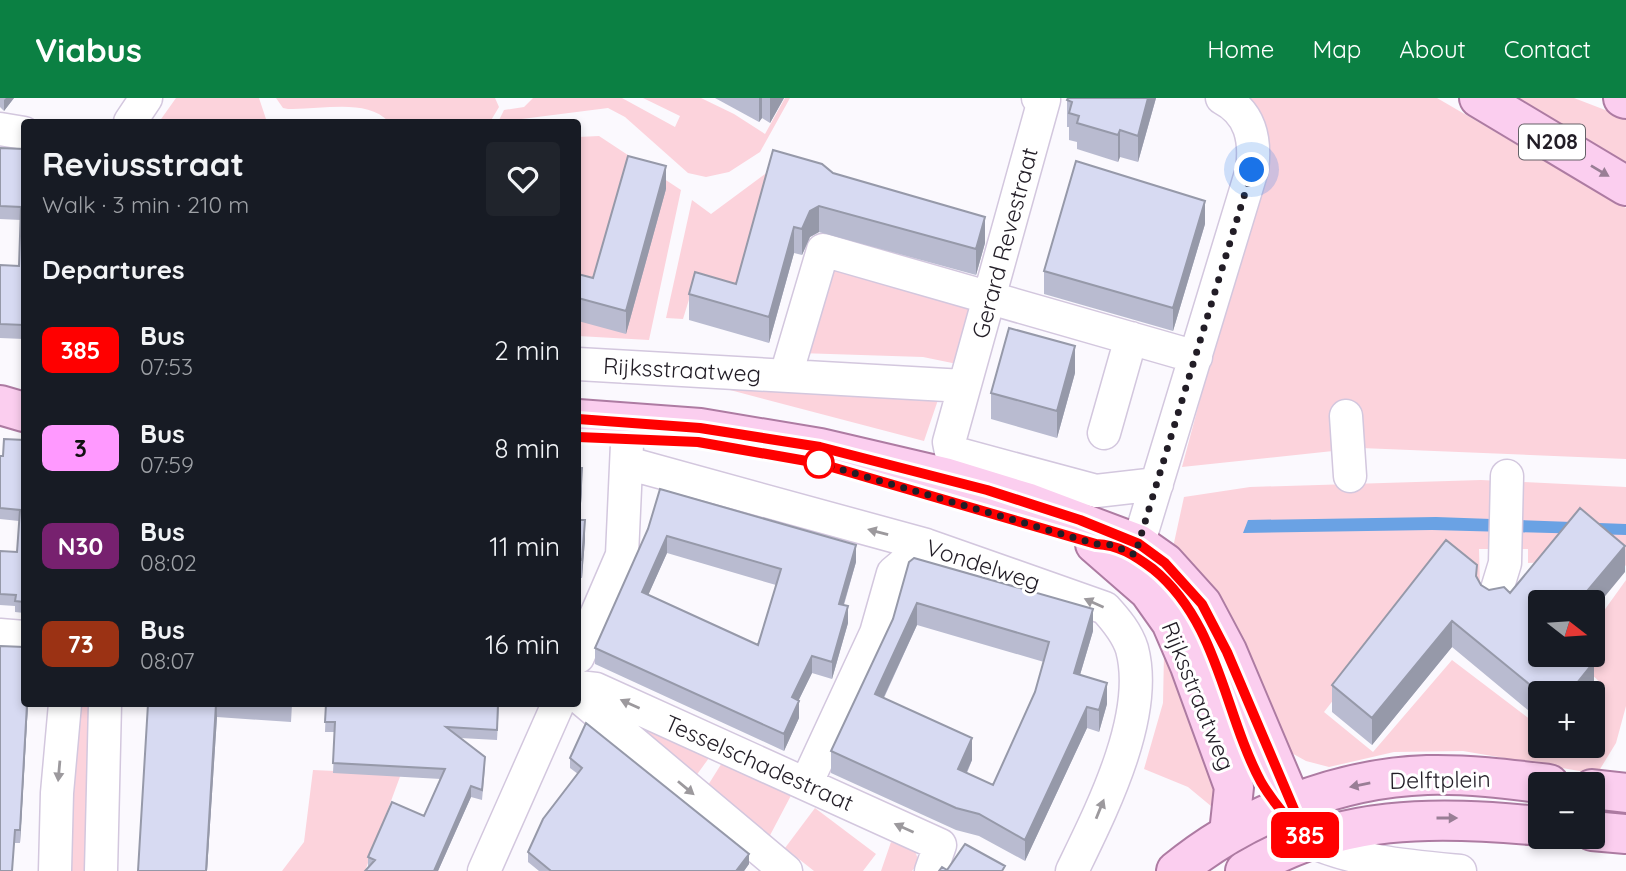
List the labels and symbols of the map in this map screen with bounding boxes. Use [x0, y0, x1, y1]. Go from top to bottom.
road number: N208 [1519, 124, 1585, 159]
street label: Gerard Revestraat [965, 144, 1044, 341]
your location [1234, 152, 1269, 187]
one-way arrow [1591, 165, 1610, 177]
street label: Rijksstraatweg [602, 351, 762, 388]
unlabelled marker [804, 448, 834, 478]
one-way arrow [867, 526, 889, 537]
street label: Vondelweg [922, 532, 1044, 597]
north arrow [1528, 590, 1605, 667]
one-way arrow [1084, 597, 1104, 609]
street label: Rijksstraatweg [1155, 617, 1242, 775]
one-way arrow [619, 698, 640, 709]
street label: Tesselschadestraat [660, 708, 858, 817]
one-way arrow [53, 761, 64, 783]
street label: Delftplein [1389, 764, 1491, 795]
one-way arrow [1349, 779, 1371, 790]
one-way arrow [677, 780, 694, 795]
one-way arrow [1095, 798, 1106, 819]
line badge: 385 [1265, 812, 1345, 858]
one-way arrow [1436, 812, 1458, 824]
one-way arrow [894, 822, 914, 834]

